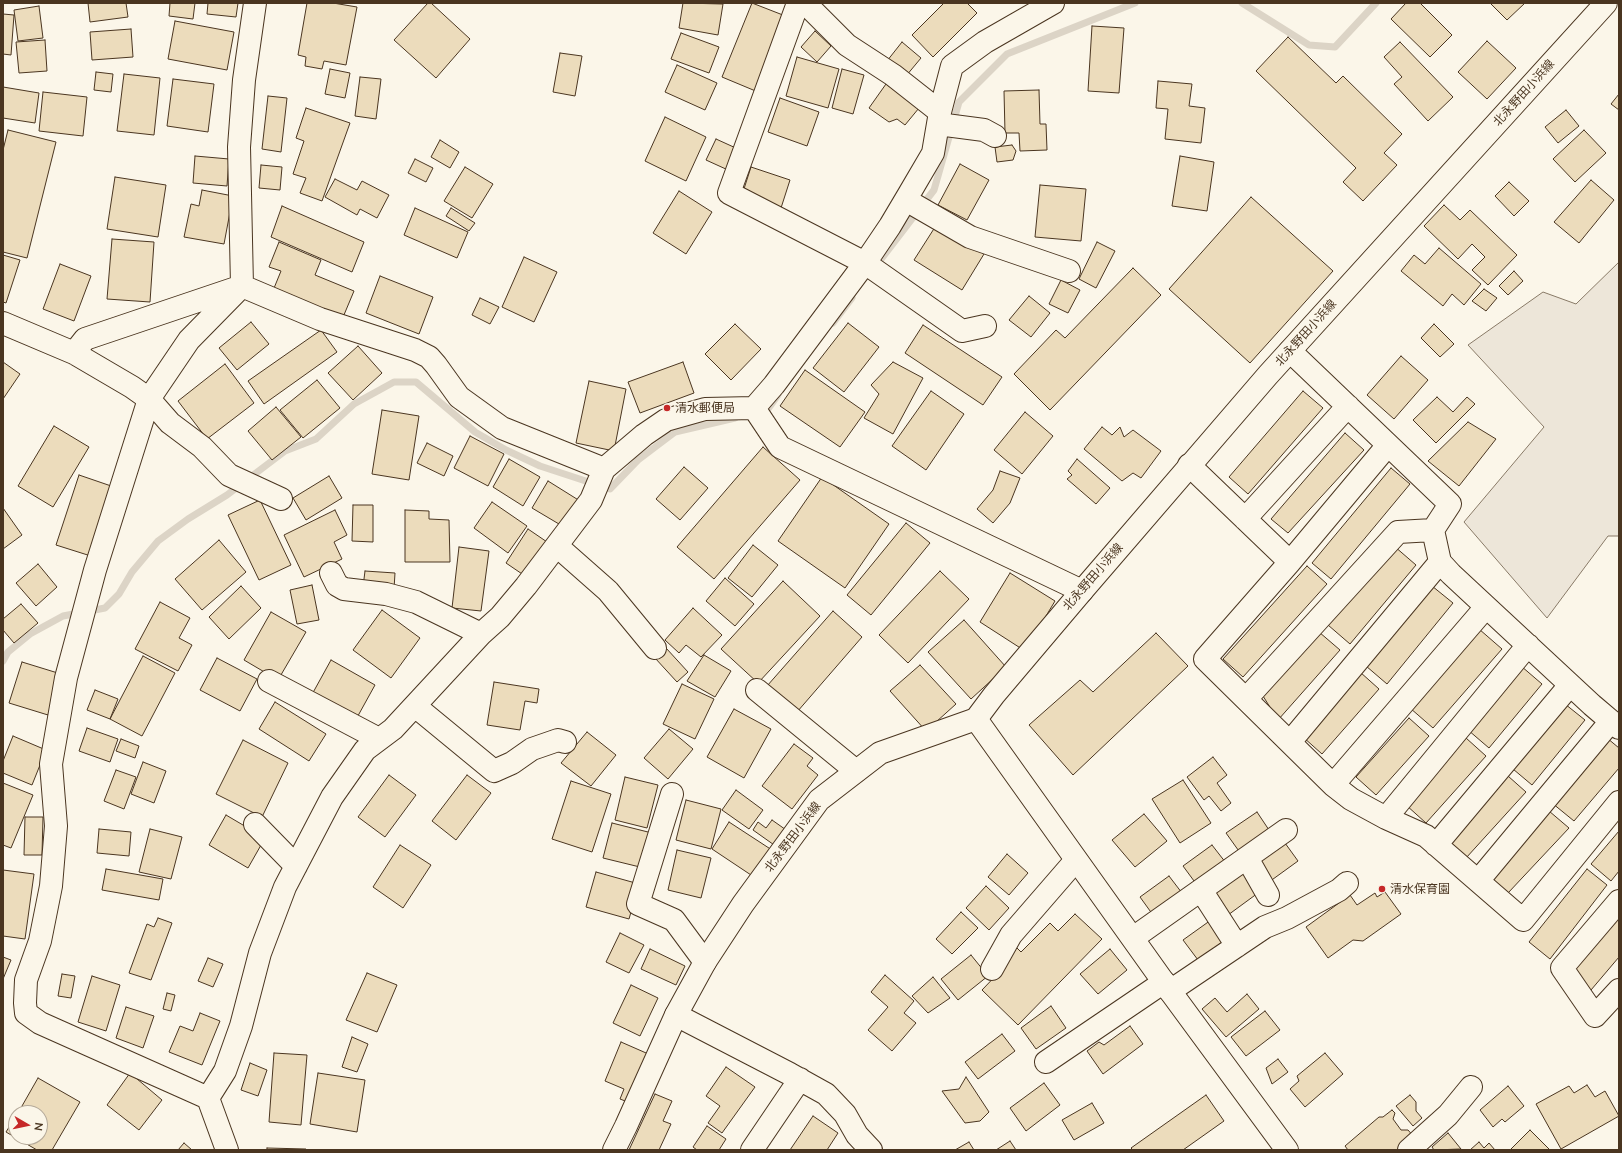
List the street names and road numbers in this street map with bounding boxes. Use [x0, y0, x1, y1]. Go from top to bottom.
street label: 北永野田小浜線 [1491, 57, 1557, 129]
street label: 北永野田小浜線 [1273, 297, 1339, 369]
street label: 北永野田小浜線 [1060, 541, 1126, 613]
street label: 北永野田小浜線 [762, 799, 824, 875]

